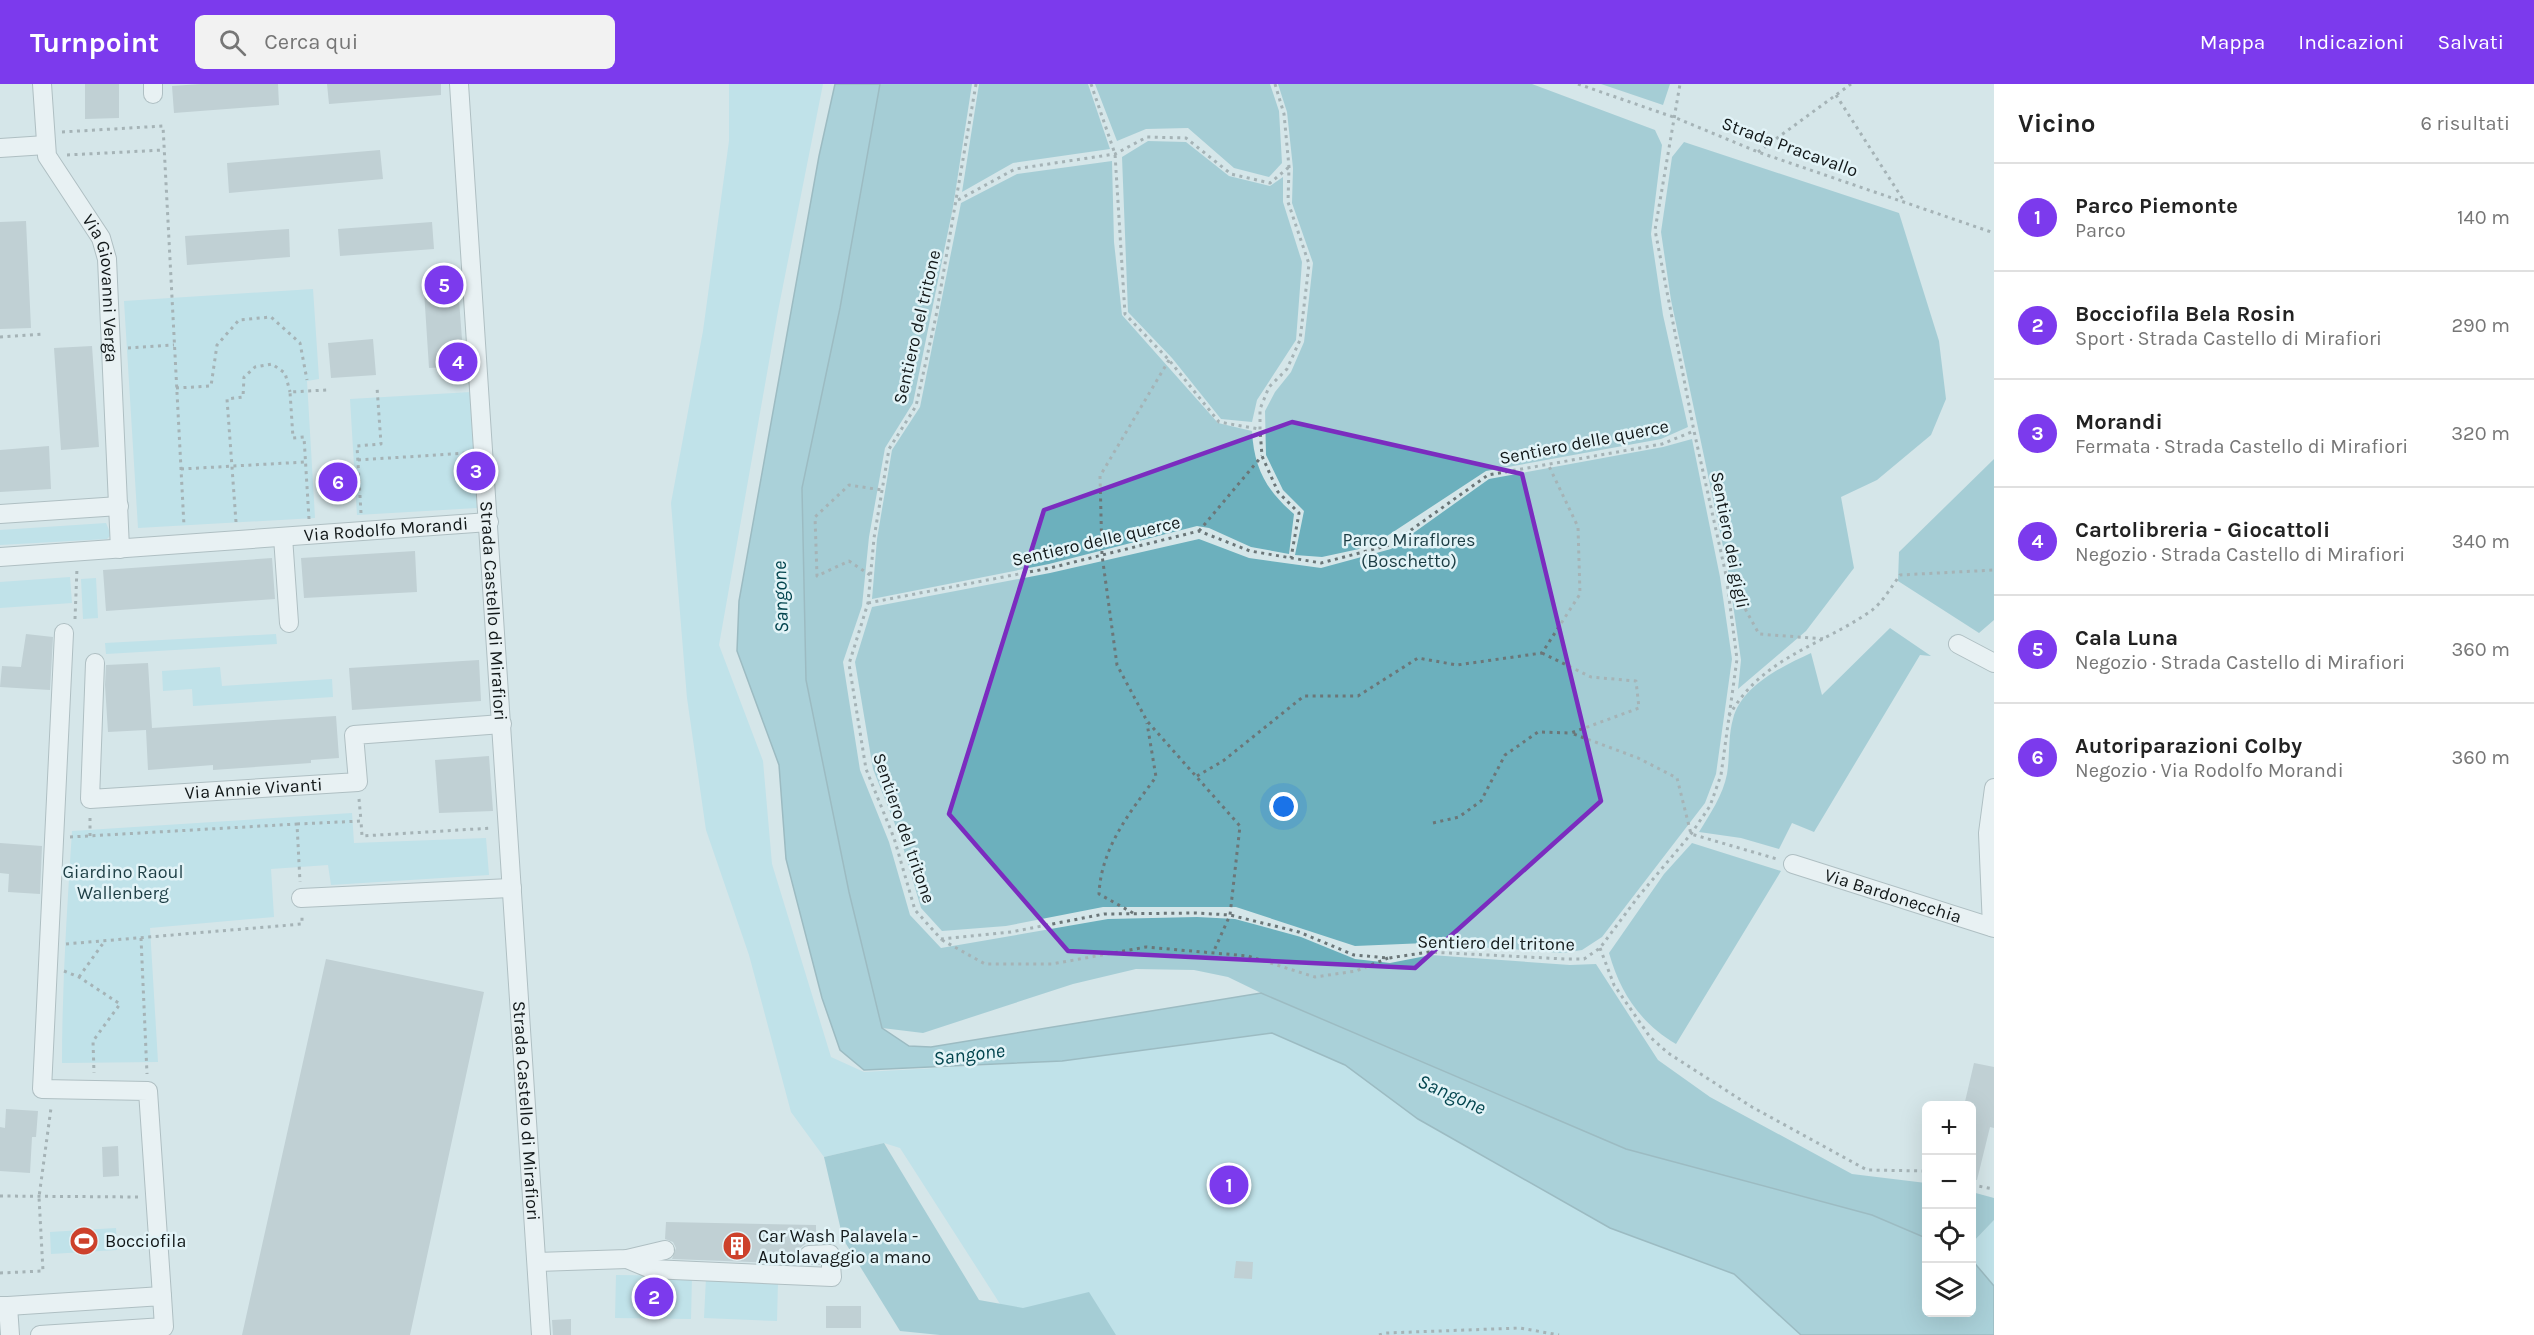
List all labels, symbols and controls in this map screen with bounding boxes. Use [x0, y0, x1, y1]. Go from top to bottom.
search box [195, 15, 615, 69]
text: Turnpoint [30, 26, 159, 59]
icon: search [216, 26, 249, 59]
text: Cerca qui [264, 29, 358, 55]
text: Mappa [2200, 30, 2265, 54]
text: Indicazioni [2298, 30, 2405, 54]
text: Salvati [2438, 30, 2504, 54]
text: Vicino [2018, 108, 2095, 139]
street label: Strada Pracavallo [1719, 112, 1861, 182]
text: 6 risultati [2420, 112, 2510, 135]
text: Parco Piemonte [2075, 193, 2238, 219]
text: 1 [2034, 206, 2041, 229]
text: 140 m [2457, 206, 2510, 229]
street label: Via Giovanni Verga [77, 210, 123, 363]
text: Parco [2075, 219, 2126, 242]
street label: Sentiero del tritone [889, 248, 945, 406]
pin: 5 [424, 262, 464, 308]
text: Bocciofila Bela Rosin [2075, 301, 2295, 327]
text: 2 [2031, 314, 2044, 337]
text: 290 m [2451, 314, 2510, 337]
text: Sport · Strada Castello di Mirafiori [2075, 327, 2382, 350]
pin: 4 [438, 340, 478, 384]
text: Morandi [2075, 409, 2163, 435]
street label: Sentiero delle querce [1497, 415, 1671, 469]
text: 3 [2031, 422, 2044, 445]
text: 320 m [2451, 422, 2510, 445]
text: Fermata · Strada Castello di Mirafiori [2075, 435, 2408, 458]
pin: 3 [456, 448, 496, 494]
pin: 6 [318, 460, 358, 504]
street label: Sentiero dei gigli [1706, 470, 1754, 610]
street label: Strada Castello di Mirafiori [475, 500, 512, 722]
street label: Sentiero delle querce [1010, 511, 1182, 571]
street label: Via Rodolfo Morandi [303, 513, 469, 546]
text: Cartolibreria - Giocattoli [2075, 517, 2330, 543]
park label: Parco Miraflores (Boschetto) [1342, 529, 1476, 572]
text: 4 [2032, 530, 2043, 553]
text: 340 m [2452, 530, 2510, 553]
text: Negozio · Strada Castello di Mirafiori [2075, 543, 2405, 566]
water label: Sangone [768, 561, 793, 633]
text: Cala Luna [2075, 625, 2178, 651]
text: 5 [2032, 638, 2043, 661]
text: 360 m [2451, 638, 2510, 661]
text: Negozio · Strada Castello di Mirafiori [2075, 651, 2405, 674]
text: Autoriparazioni Colby [2075, 733, 2302, 759]
text: 6 [2031, 746, 2044, 769]
text: 360 m [2451, 746, 2510, 769]
street label: Sentiero del tritone [868, 750, 940, 906]
text: Negozio · Via Rodolfo Morandi [2075, 759, 2344, 782]
street label: Via Annie Vivanti [184, 773, 323, 804]
your location [1269, 792, 1298, 821]
park label: Giardino Raoul Wallenberg [62, 861, 184, 904]
street label: Via Bardonecchia [1822, 864, 1964, 928]
street label: Sentiero del tritone [1417, 931, 1575, 955]
street label: Strada Castello di Mirafiori [508, 1000, 544, 1221]
water label: Sangone [932, 1039, 1006, 1070]
water label: Sangone [1414, 1069, 1489, 1120]
map controls [1922, 1101, 1976, 1317]
button: + [1922, 1101, 1976, 1155]
button: − [1922, 1155, 1976, 1209]
pin: 1 [1210, 1162, 1248, 1208]
button: locate [1922, 1209, 1976, 1263]
sports icon: Bocciofila [68, 1225, 100, 1257]
place label: Car Wash Palavela - Autolavaggio a mano [758, 1225, 931, 1268]
place label: Bocciofila [105, 1230, 186, 1252]
building icon: Car Wash Palavela - Autolavaggio a mano [721, 1230, 753, 1262]
button: layers [1922, 1263, 1976, 1317]
pin: 2 [634, 1274, 674, 1320]

